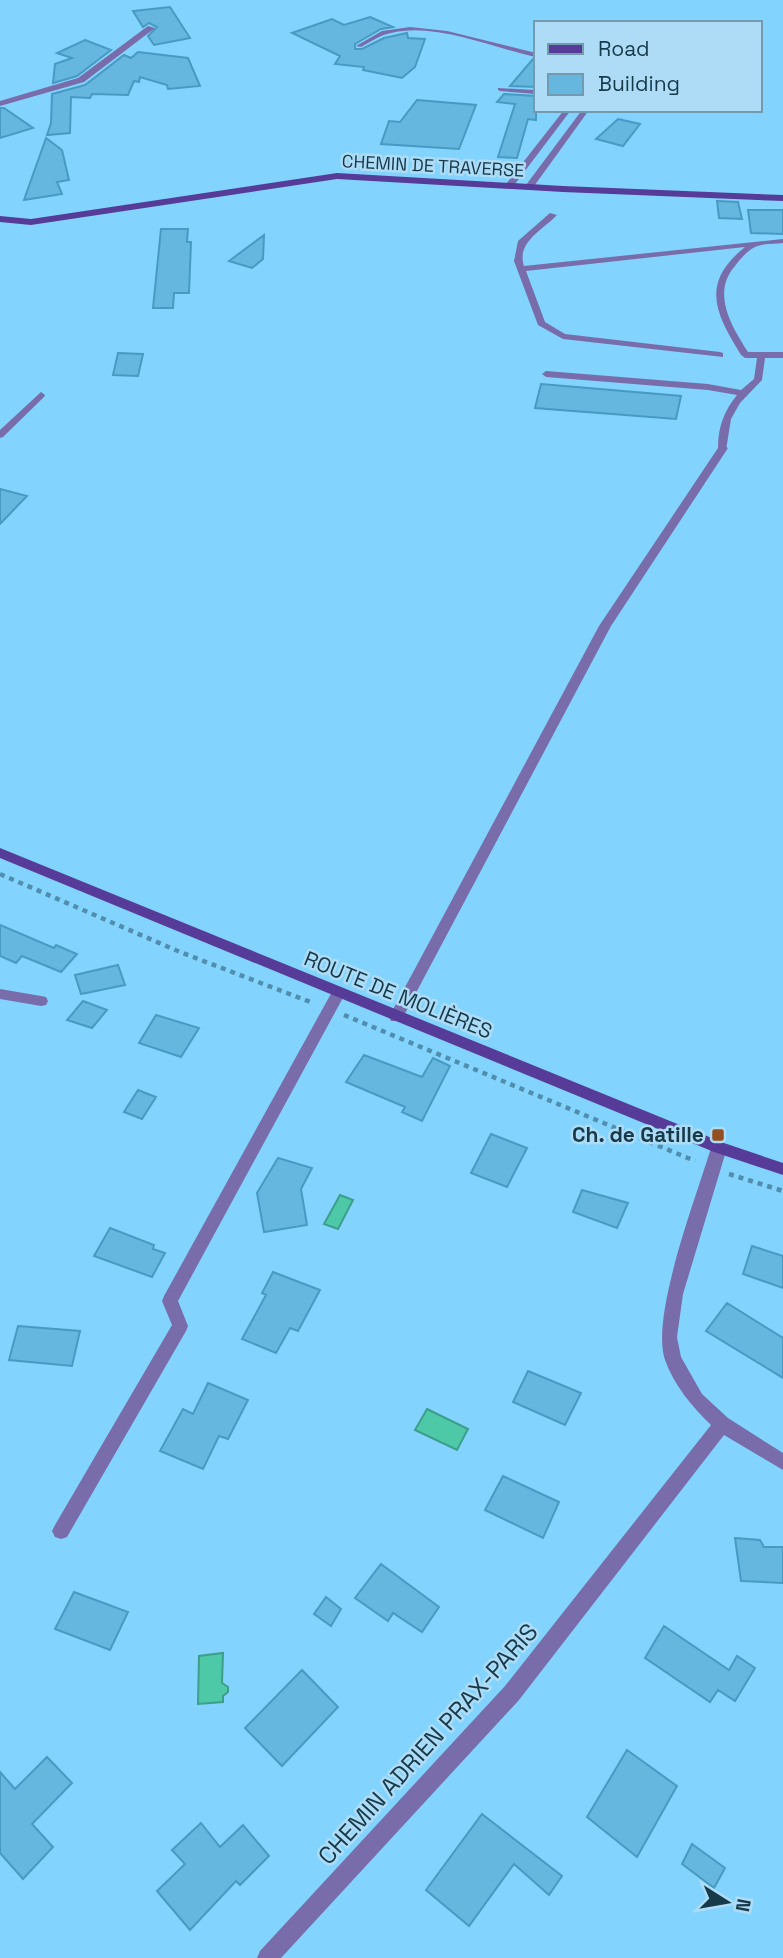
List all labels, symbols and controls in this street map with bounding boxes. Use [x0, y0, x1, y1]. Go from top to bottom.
legend [534, 21, 762, 112]
text: Road [598, 35, 650, 62]
text: Building [598, 70, 680, 97]
street label: CHEMIN DE TRAVERSE [341, 149, 525, 182]
street label: ROUTE DE MOLIÈRES [300, 944, 496, 1045]
place label: Ch. de Gatille [572, 1121, 704, 1148]
marker: Ch. de Gatille [710, 1127, 726, 1143]
street label: CHEMIN ADRIEN PRAX-PARIS [311, 1616, 544, 1871]
north arrow [692, 1867, 762, 1937]
text: N [730, 1897, 757, 1914]

